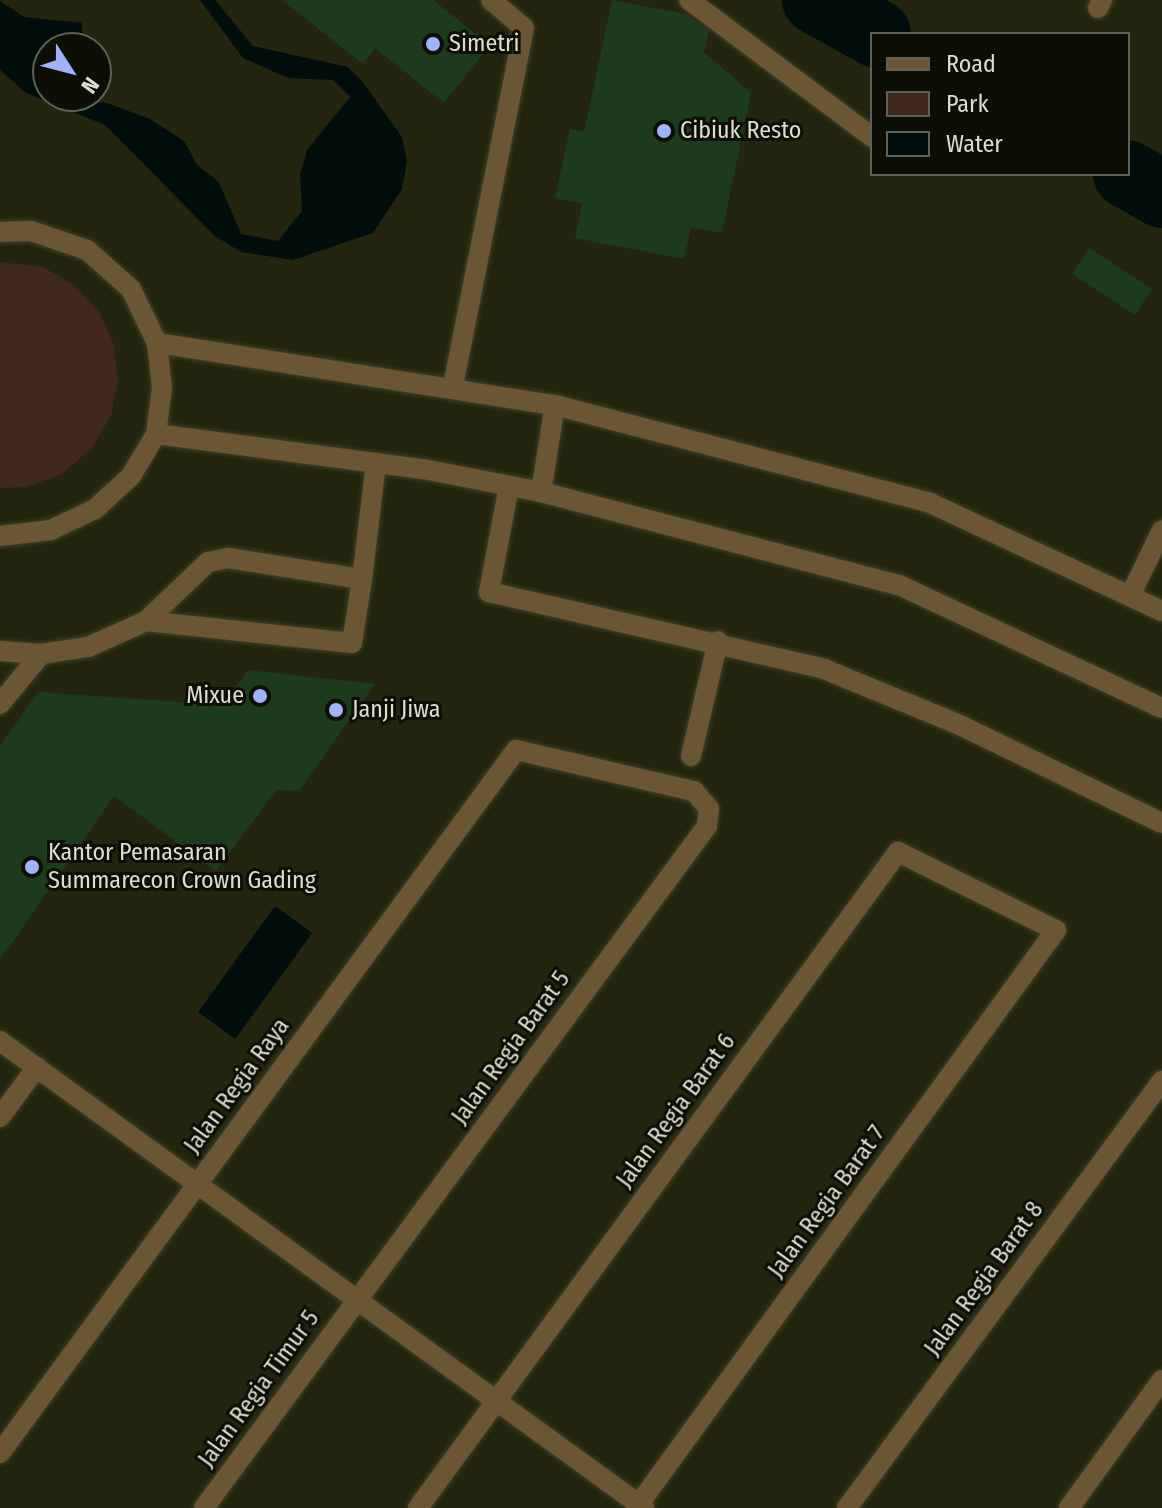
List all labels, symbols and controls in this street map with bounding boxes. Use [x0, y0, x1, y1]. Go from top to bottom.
place label: Simetri [449, 30, 520, 58]
north arrow [32, 32, 112, 112]
legend [870, 32, 1130, 176]
marker: Simetri [424, 35, 442, 53]
text: Road [946, 50, 996, 78]
text: N [75, 72, 105, 98]
text: Park [946, 90, 989, 118]
place label: Cibiuk Resto [680, 117, 801, 145]
marker: Cibiuk Resto [655, 122, 673, 140]
text: Water [946, 130, 1003, 158]
place label: Mixue [186, 682, 244, 710]
marker: Mixue [251, 687, 269, 705]
place label: Janji Jiwa [352, 696, 440, 724]
marker: Janji Jiwa [327, 701, 345, 719]
place label: Kantor Pemasaran Summarecon Crown Gading [48, 839, 316, 895]
marker: Kantor Pemasaran Summarecon Crown Gading [23, 858, 41, 876]
street label: Jalan Regia Barat 5 [446, 966, 576, 1130]
street label: Jalan Regia Raya [178, 1013, 296, 1159]
street label: Jalan Regia Barat 6 [610, 1028, 742, 1194]
street label: Jalan Regia Barat 7 [762, 1120, 892, 1284]
street label: Jalan Regia Barat 8 [918, 1196, 1050, 1362]
street label: Jalan Regia Timur 5 [192, 1305, 326, 1473]

